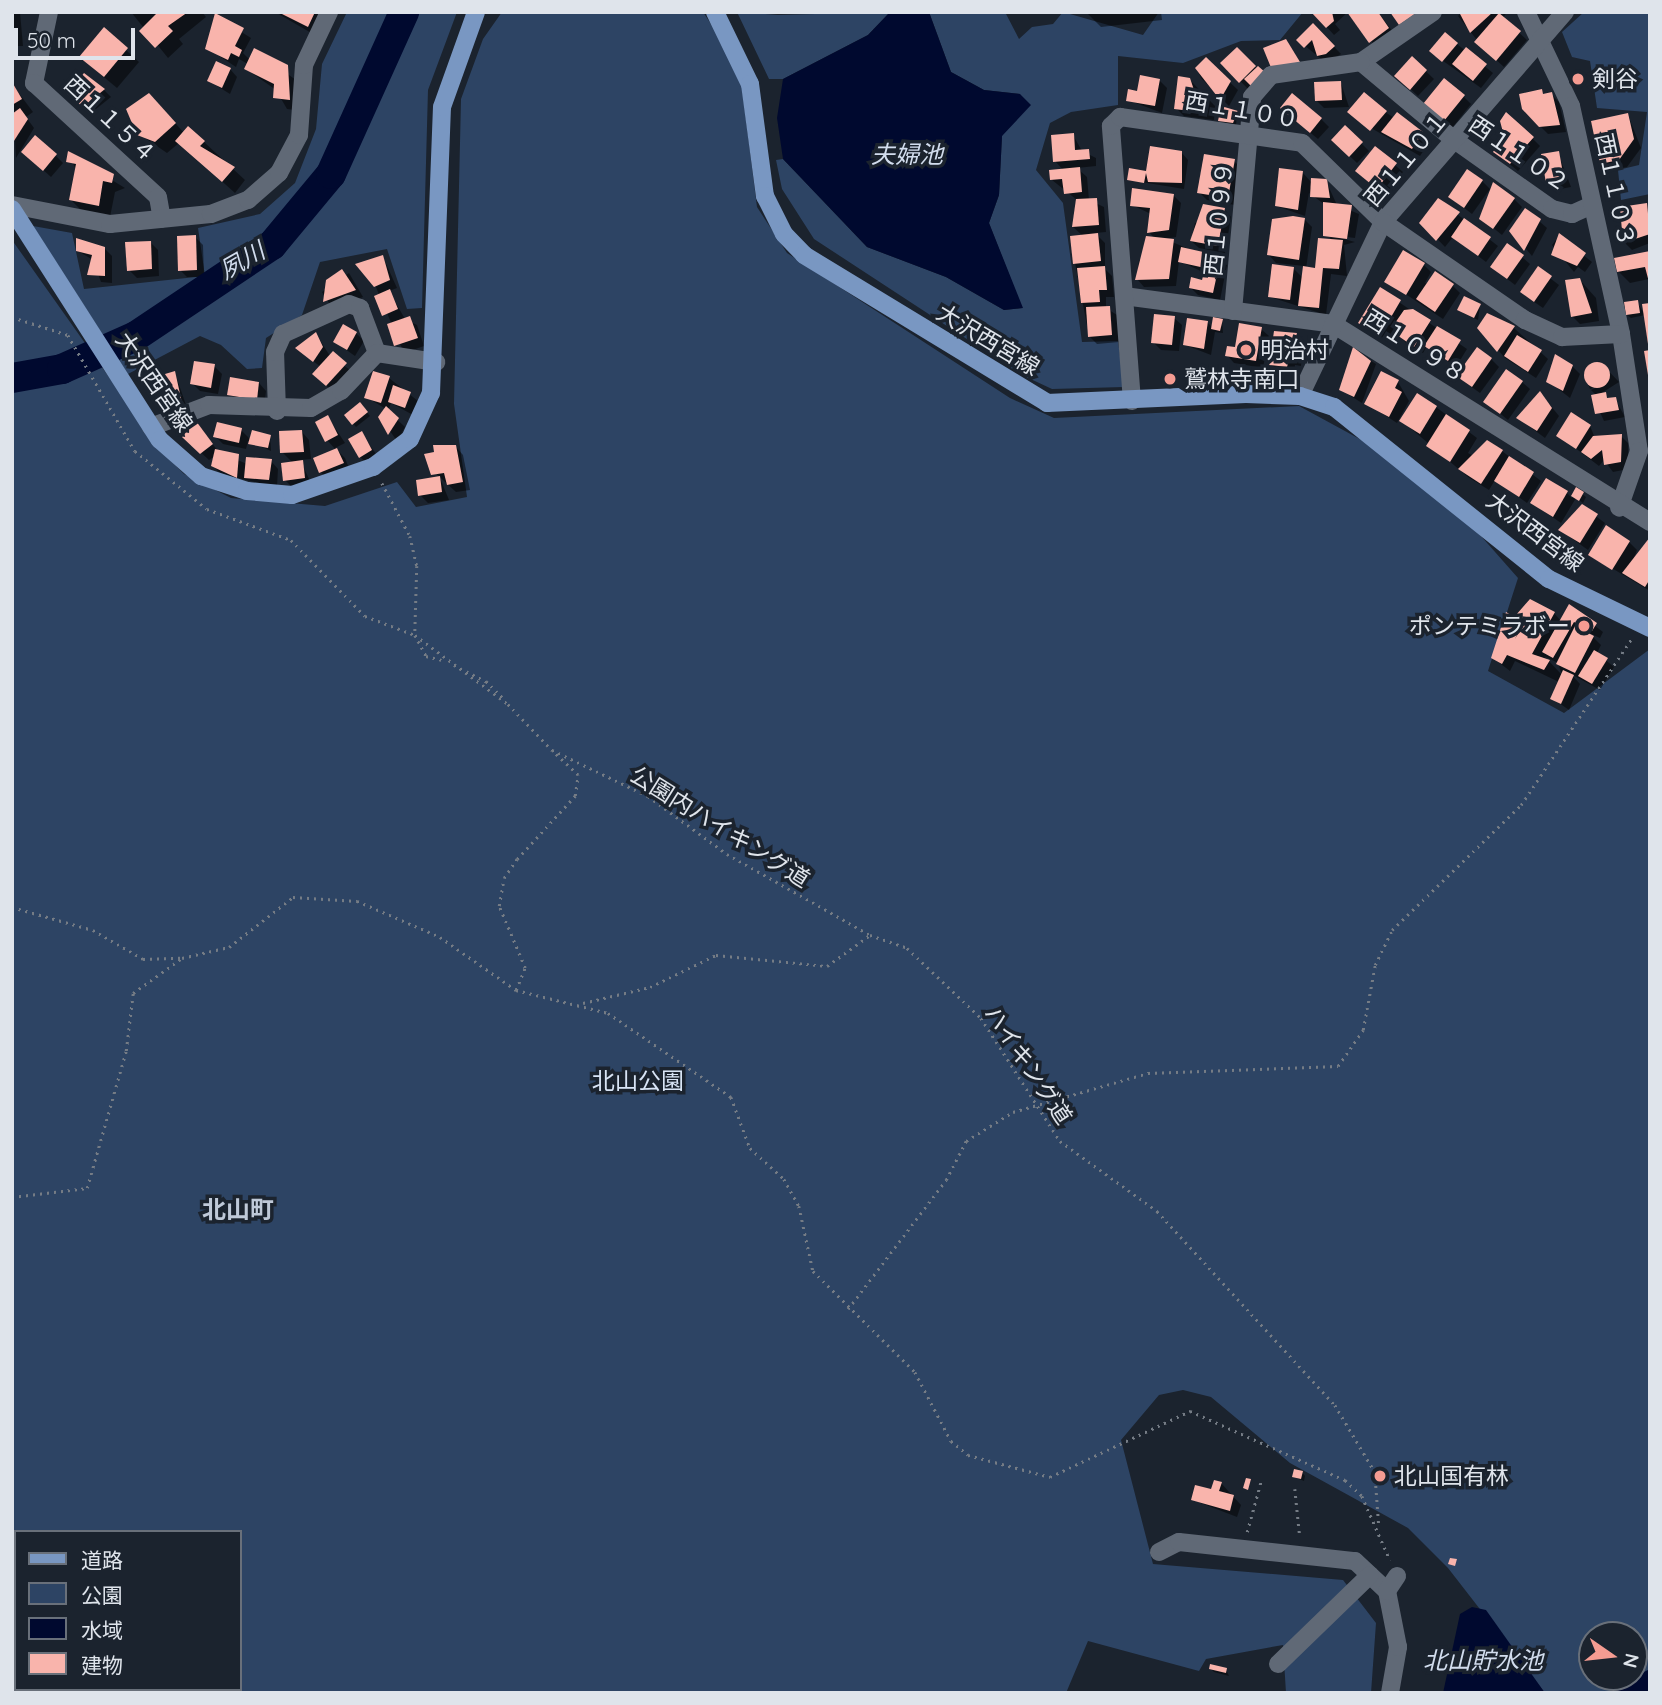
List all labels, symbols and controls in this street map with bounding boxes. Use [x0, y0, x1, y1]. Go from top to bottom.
scale bar [18, 14, 138, 58]
text: 50 m [27, 27, 76, 53]
place label: 剣谷 [1592, 65, 1638, 93]
street label: 西１１５４ [59, 70, 161, 168]
marker: 剣谷 [1570, 71, 1586, 87]
street label: 西１１００ [1183, 86, 1301, 134]
street label: 西１１０１ [1358, 106, 1454, 212]
street label: 西１１０２ [1464, 110, 1574, 198]
street label: 西１１０３ [1590, 131, 1640, 249]
water label: 夫婦池 [871, 141, 943, 169]
street label: 西１０９９ [1199, 160, 1239, 278]
water label: 夙川 [214, 237, 270, 285]
street label: 大沢西宮線 [932, 299, 1044, 381]
street label: 西１０９８ [1359, 304, 1471, 388]
street label: 大沢西宮線 [110, 327, 198, 437]
place label: 明治村 [1260, 336, 1329, 364]
marker: 明治村 [1238, 342, 1254, 358]
place label: 鷲林寺南口 [1184, 365, 1299, 393]
marker: 鷲林寺南口 [1162, 371, 1178, 387]
street label: 大沢西宮線 [1481, 486, 1589, 578]
place label: ポンテミラボー [1409, 612, 1570, 640]
marker: ポンテミラボー [1576, 618, 1592, 634]
street label: 公園内ハイキング道 [625, 760, 815, 894]
street label: ハイキング道 [978, 1000, 1078, 1130]
park label: 北山公園 [592, 1067, 684, 1095]
district label: 北山町 [202, 1196, 274, 1224]
place label: 北山国有林 [1394, 1462, 1509, 1490]
marker: 北山国有林 [1372, 1468, 1388, 1484]
legend [14, 1530, 242, 1691]
text: 道路 [81, 1547, 123, 1573]
text: 公園 [81, 1582, 123, 1608]
text: 水域 [81, 1617, 123, 1643]
north arrow [1578, 1621, 1648, 1691]
water label: 北山貯水池 [1423, 1647, 1543, 1675]
text: N [1618, 1651, 1645, 1670]
text: 建物 [81, 1652, 123, 1678]

